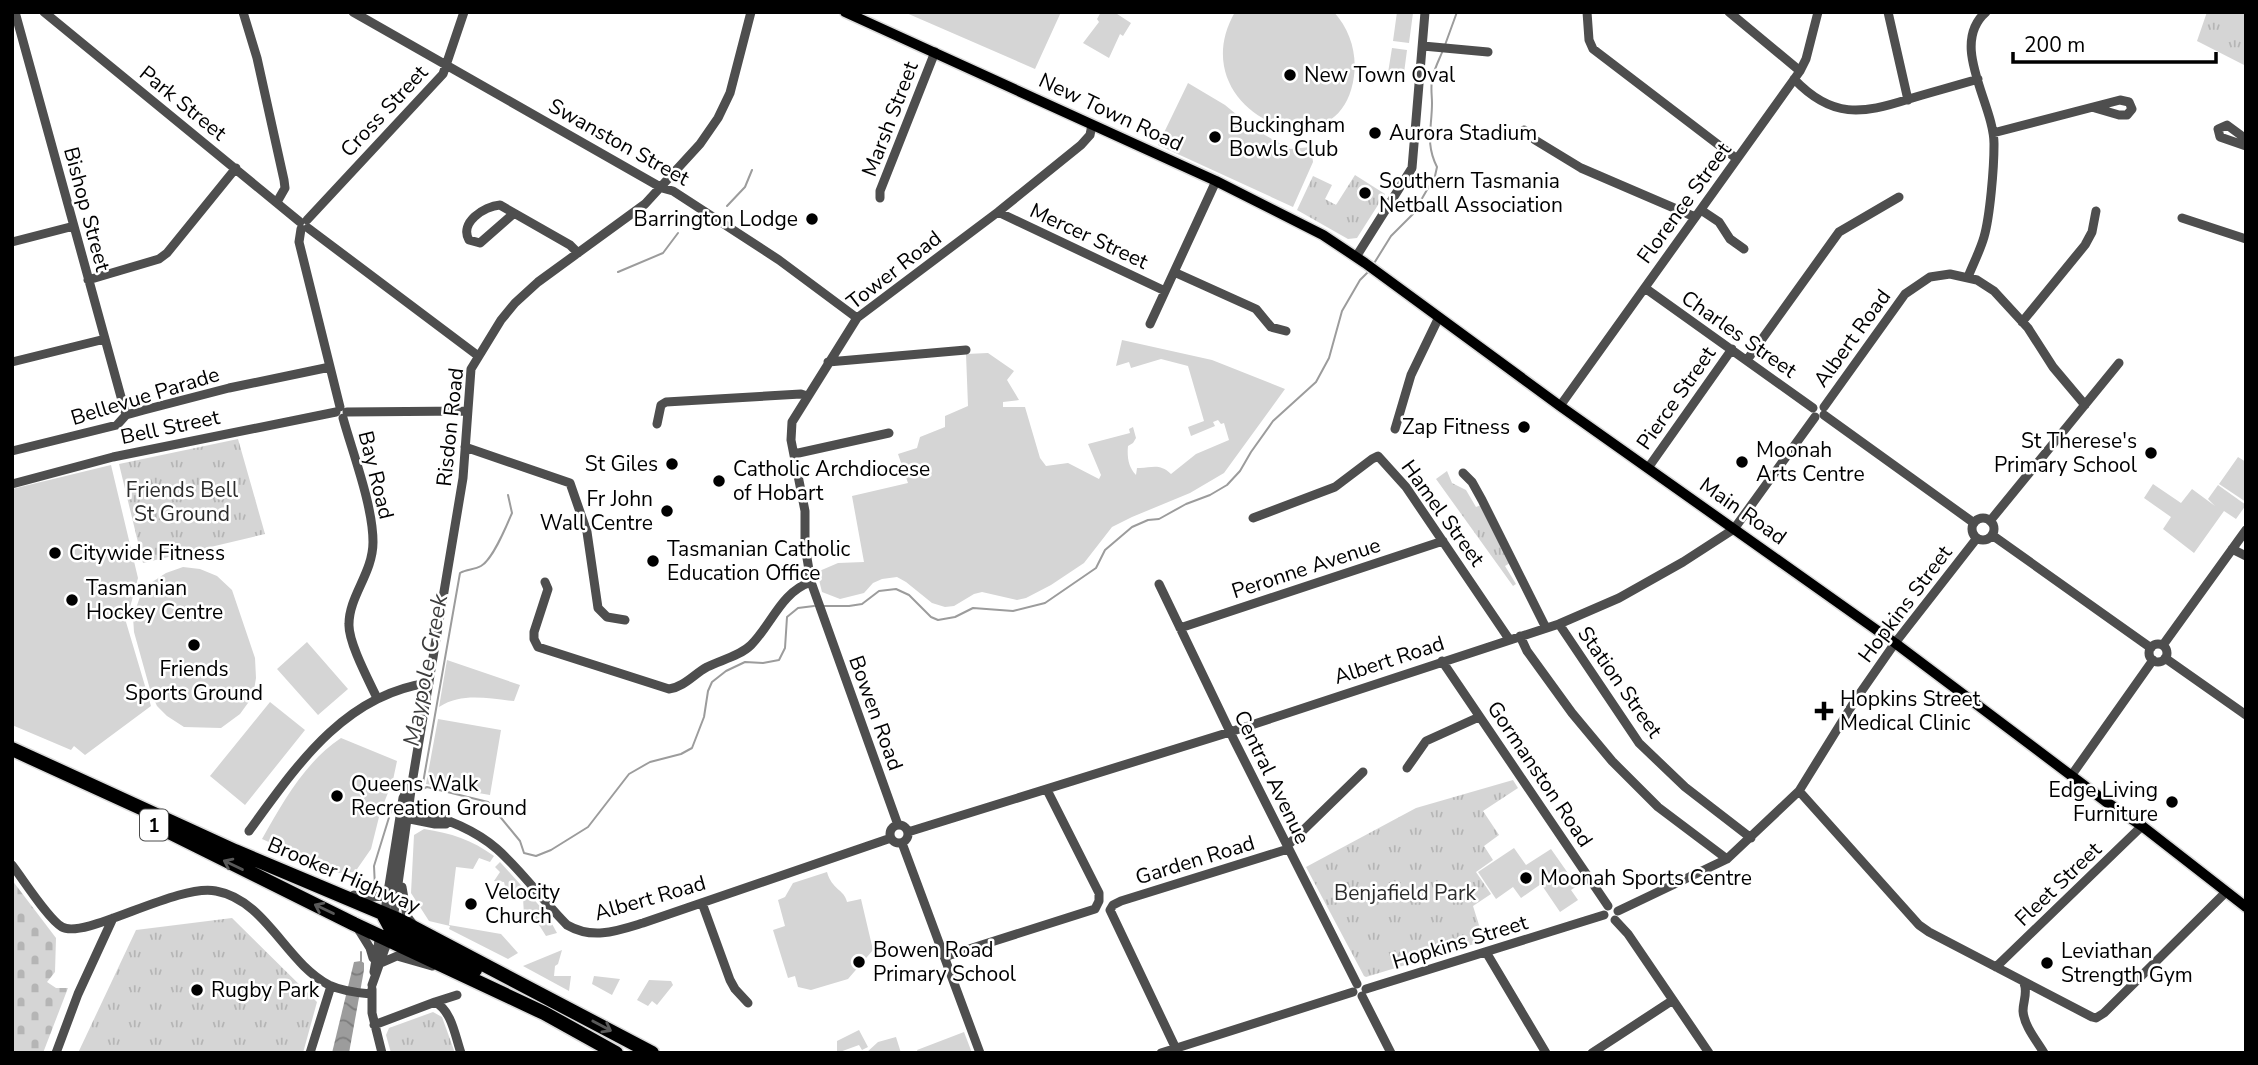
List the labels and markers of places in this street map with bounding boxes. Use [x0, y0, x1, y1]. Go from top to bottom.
place label: New Town Oval [1304, 61, 1456, 89]
marker: New Town Oval [1282, 67, 1298, 83]
place label: Buckingham Bowls Club [1229, 111, 1345, 163]
place label: Aurora Stadium [1389, 119, 1537, 147]
marker: Aurora Stadium [1367, 125, 1383, 141]
marker: Buckingham Bowls Club [1207, 129, 1223, 145]
place label: Southern Tasmania Netball Association [1379, 167, 1563, 219]
marker: Southern Tasmania Netball Association [1357, 185, 1373, 201]
place label: Barrington Lodge [634, 205, 798, 233]
marker: Barrington Lodge [804, 211, 820, 227]
place label: Zap Fitness [1402, 413, 1510, 441]
marker: Zap Fitness [1516, 419, 1532, 435]
place label: St Therese's Primary School [1994, 427, 2138, 479]
place label: Moonah Arts Centre [1756, 436, 1865, 488]
marker: St Therese's Primary School [2143, 445, 2159, 461]
place label: St Giles [585, 450, 658, 478]
marker: Moonah Arts Centre [1734, 454, 1750, 470]
place label: Catholic Archdiocese of Hobart [733, 455, 930, 507]
marker: St Giles [664, 456, 680, 472]
marker: Catholic Archdiocese of Hobart [711, 473, 727, 489]
place label: Fr John Wall Centre [540, 485, 653, 537]
marker: Fr John Wall Centre [659, 503, 675, 519]
place label: Tasmanian Catholic Education Office [667, 535, 851, 587]
place label: Citywide Fitness [69, 539, 225, 567]
marker: Citywide Fitness [47, 545, 63, 561]
marker: Tasmanian Catholic Education Office [645, 553, 661, 569]
place label: Tasmanian Hockey Centre [86, 574, 223, 626]
marker: Tasmanian Hockey Centre [64, 592, 80, 608]
marker: Friends Sports Ground [186, 637, 202, 653]
place label: Friends Sports Ground [125, 655, 263, 707]
place label: Hopkins Street Medical Clinic [1840, 685, 1981, 737]
marker: Hopkins Street Medical Clinic [1814, 701, 1834, 721]
place label: Queens Walk Recreation Ground [351, 770, 527, 822]
place label: Edge Living Furniture [2049, 776, 2158, 828]
marker: Queens Walk Recreation Ground [329, 788, 345, 804]
marker: Edge Living Furniture [2164, 794, 2180, 810]
place label: Moonah Sports Centre [1540, 864, 1752, 892]
marker: Moonah Sports Centre [1518, 870, 1534, 886]
place label: Velocity Church [484, 878, 560, 930]
marker: Velocity Church [463, 896, 479, 912]
place label: Bowen Road Primary School [873, 936, 1017, 988]
place label: Leviathan Strength Gym [2061, 937, 2193, 989]
marker: Bowen Road Primary School [851, 954, 867, 970]
marker: Leviathan Strength Gym [2039, 955, 2055, 971]
place label: Rugby Park [211, 976, 320, 1004]
marker: Rugby Park [189, 982, 205, 998]

